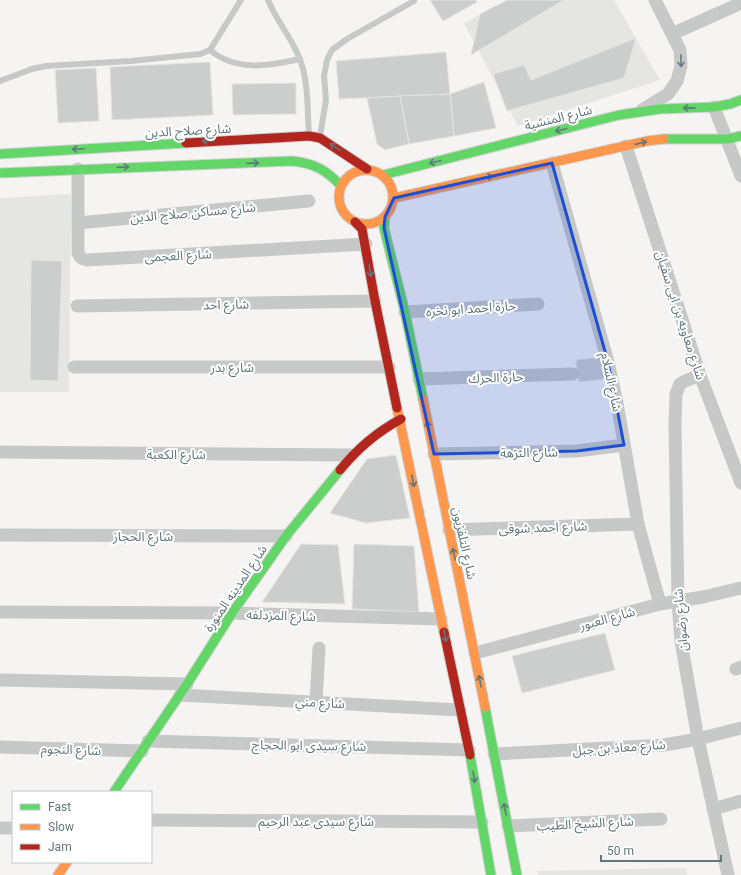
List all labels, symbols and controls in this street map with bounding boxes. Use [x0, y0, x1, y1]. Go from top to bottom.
one-way arrow [677, 54, 685, 67]
street label: شارع المنشية [523, 102, 594, 136]
one-way arrow [683, 104, 696, 112]
street label: شارع صلاح الدين [144, 121, 232, 143]
one-way arrow [555, 127, 568, 134]
one-way arrow [202, 138, 215, 145]
one-way arrow [634, 138, 647, 146]
one-way arrow [330, 143, 341, 151]
one-way arrow [72, 146, 85, 153]
one-way arrow [429, 158, 442, 166]
one-way arrow [246, 159, 259, 166]
one-way arrow [116, 164, 129, 171]
one-way arrow [480, 173, 493, 181]
street label: شارع مساكن صلاح الدين [130, 200, 257, 228]
street label: شارع العجمى [144, 246, 212, 268]
street label: شارع معاويه بن ابى سفيان [650, 249, 709, 383]
one-way arrow [366, 264, 374, 277]
street label: شارع احد [203, 297, 249, 315]
street label: حارة احمد ابو نخره [426, 298, 517, 319]
street label: شارع السلام [595, 351, 625, 414]
street label: شارع بدر [209, 360, 254, 378]
street label: حارة الحرك [468, 369, 524, 386]
one-way arrow [424, 421, 432, 434]
street label: شارع النزهة [500, 444, 558, 464]
street label: شارع الكعبة [146, 447, 206, 465]
one-way arrow [410, 474, 418, 487]
street label: شارع التلفزيون [447, 505, 480, 581]
street label: شارع احمد شوقى [498, 518, 588, 540]
street label: شارع الحجاز [112, 529, 173, 547]
street label: شارع المدينه المنورة [201, 542, 272, 636]
one-way arrow [450, 548, 458, 561]
street label: شارع رضوان [670, 588, 694, 652]
street label: شارع العبور [577, 604, 637, 636]
street label: شارع المزدلفه [246, 607, 316, 627]
one-way arrow [441, 629, 449, 642]
one-way arrow [476, 675, 484, 688]
street label: شارع مني [295, 694, 345, 714]
street label: شارع سيدى ابو الحجاج [251, 737, 366, 757]
street label: شارع معاذ بن جبل [572, 737, 666, 761]
street label: شارع النجوم [41, 741, 101, 761]
one-way arrow [470, 770, 478, 783]
legend [12, 791, 152, 863]
text: Fast [48, 800, 71, 814]
one-way arrow [500, 803, 508, 816]
street label: شارع الشيخ الطيب [536, 813, 634, 837]
street label: شارع سيدى عبد الرحيم [258, 814, 374, 832]
text: Slow [48, 820, 74, 834]
scale bar [601, 837, 721, 863]
text: Jam [48, 840, 72, 854]
text: 50 m [607, 844, 634, 858]

